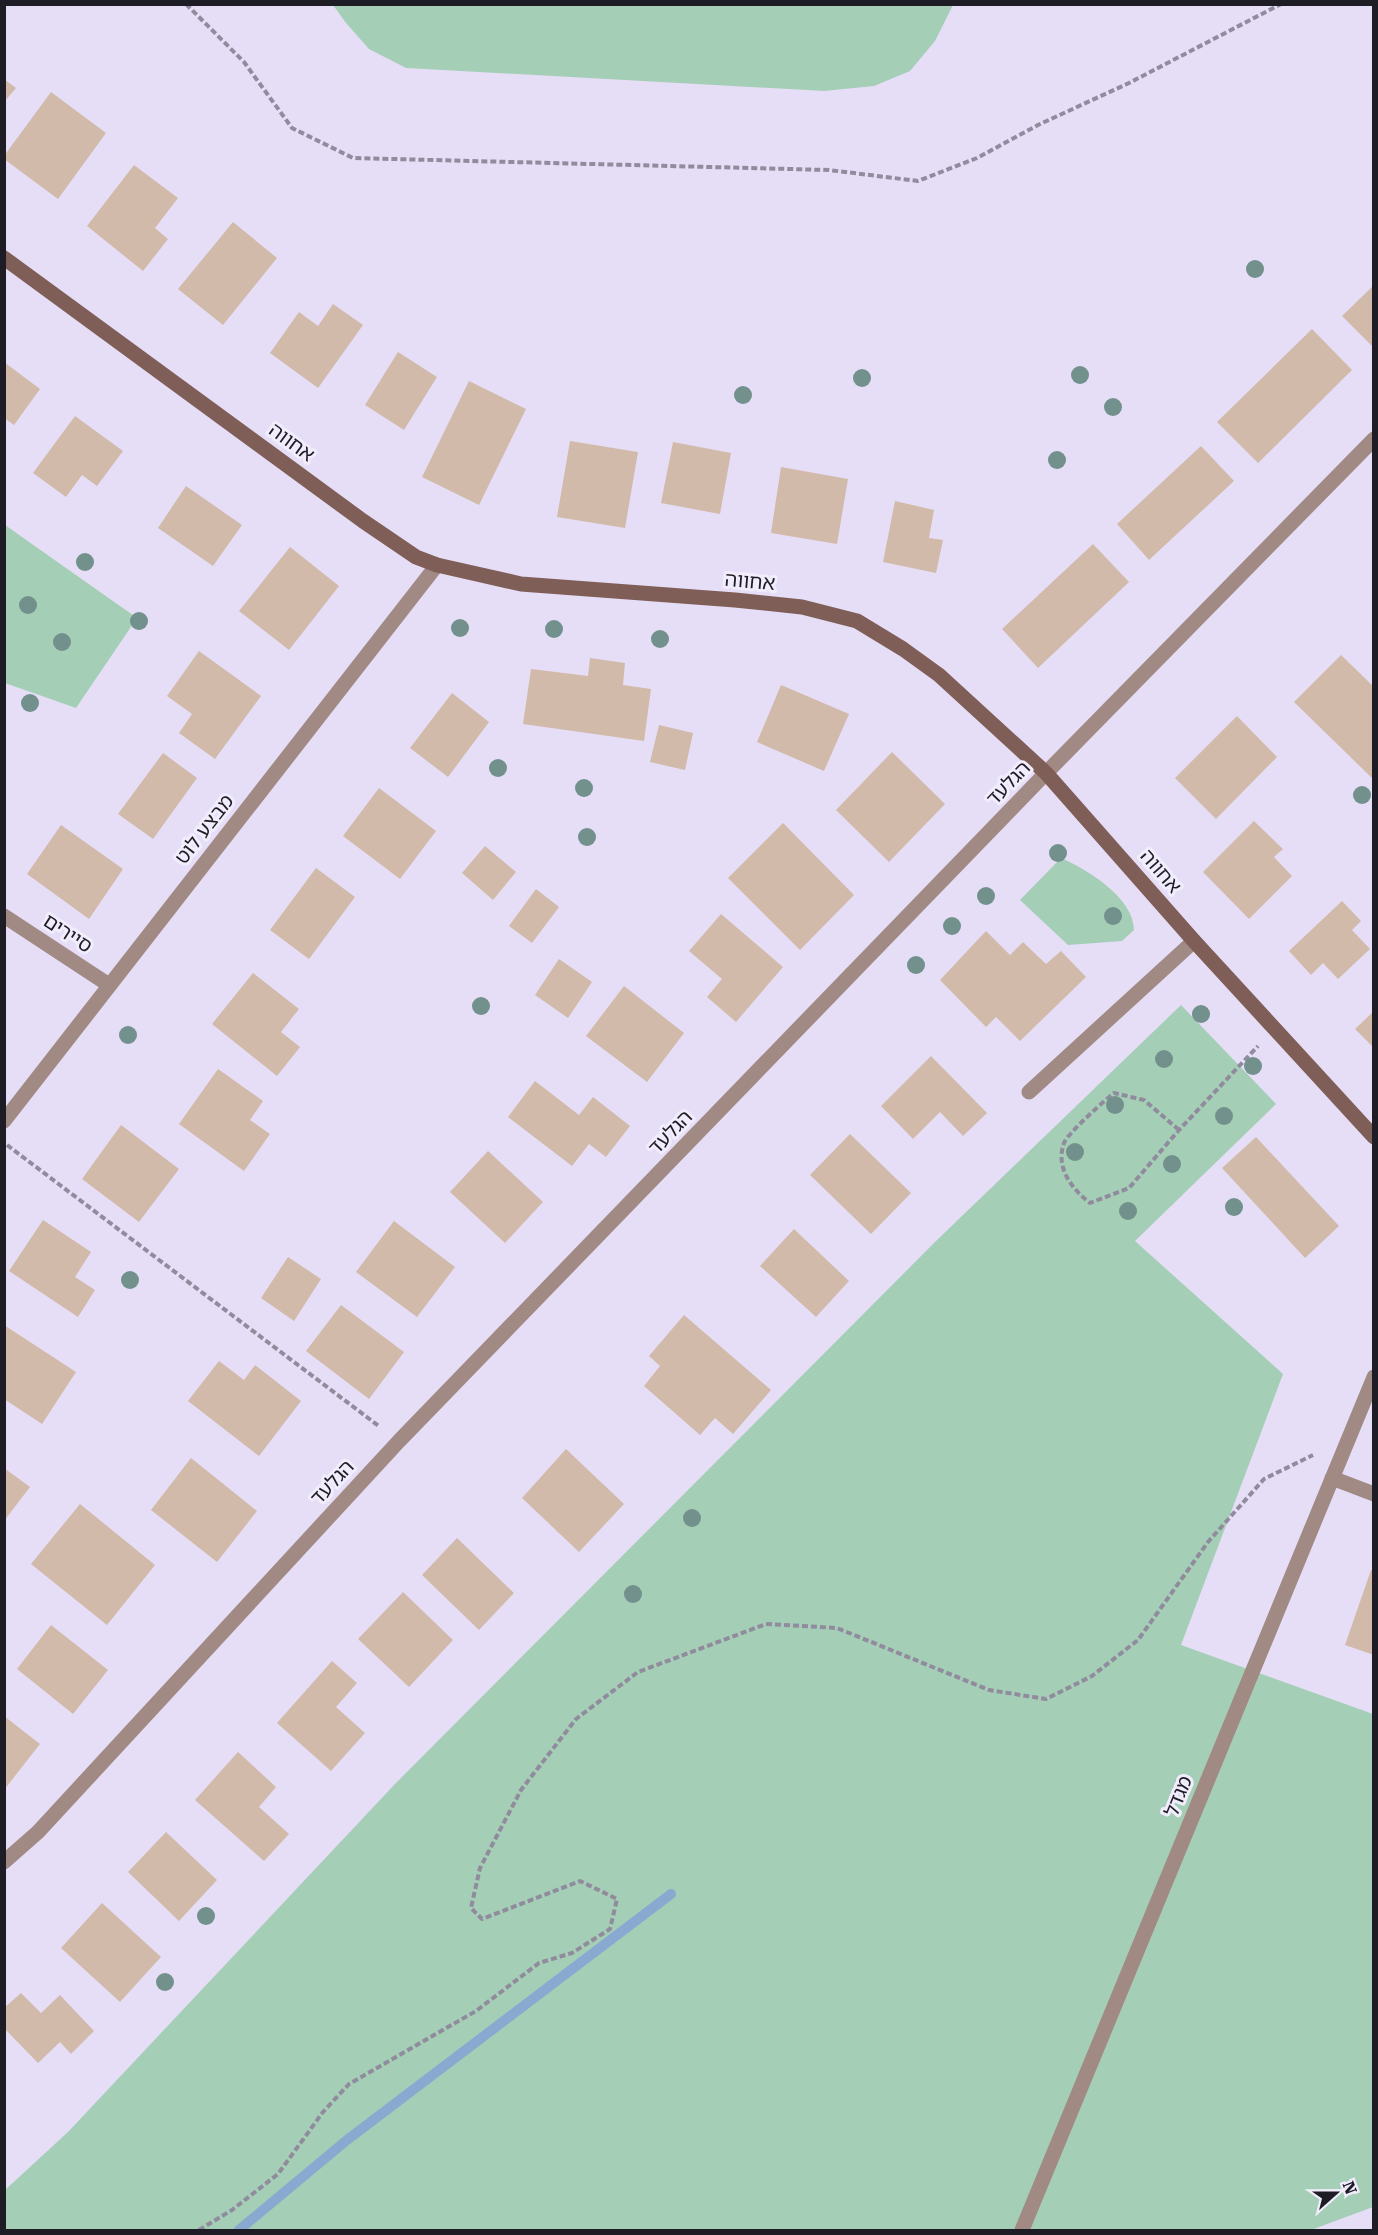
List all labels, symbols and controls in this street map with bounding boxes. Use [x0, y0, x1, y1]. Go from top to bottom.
street label: אחווה [265, 417, 319, 467]
street label: אחווה [724, 567, 776, 595]
street label: הגלעד [981, 756, 1035, 810]
street label: מבצע לוט [169, 790, 239, 868]
street label: אחווה [1135, 844, 1187, 898]
street label: סיירים [39, 908, 97, 958]
street label: הגלעד [643, 1105, 697, 1159]
street label: הגלעד [305, 1454, 359, 1510]
street label: מגדל [1159, 1772, 1197, 1820]
north arrow [1306, 2163, 1366, 2223]
text: N [1338, 2179, 1361, 2197]

